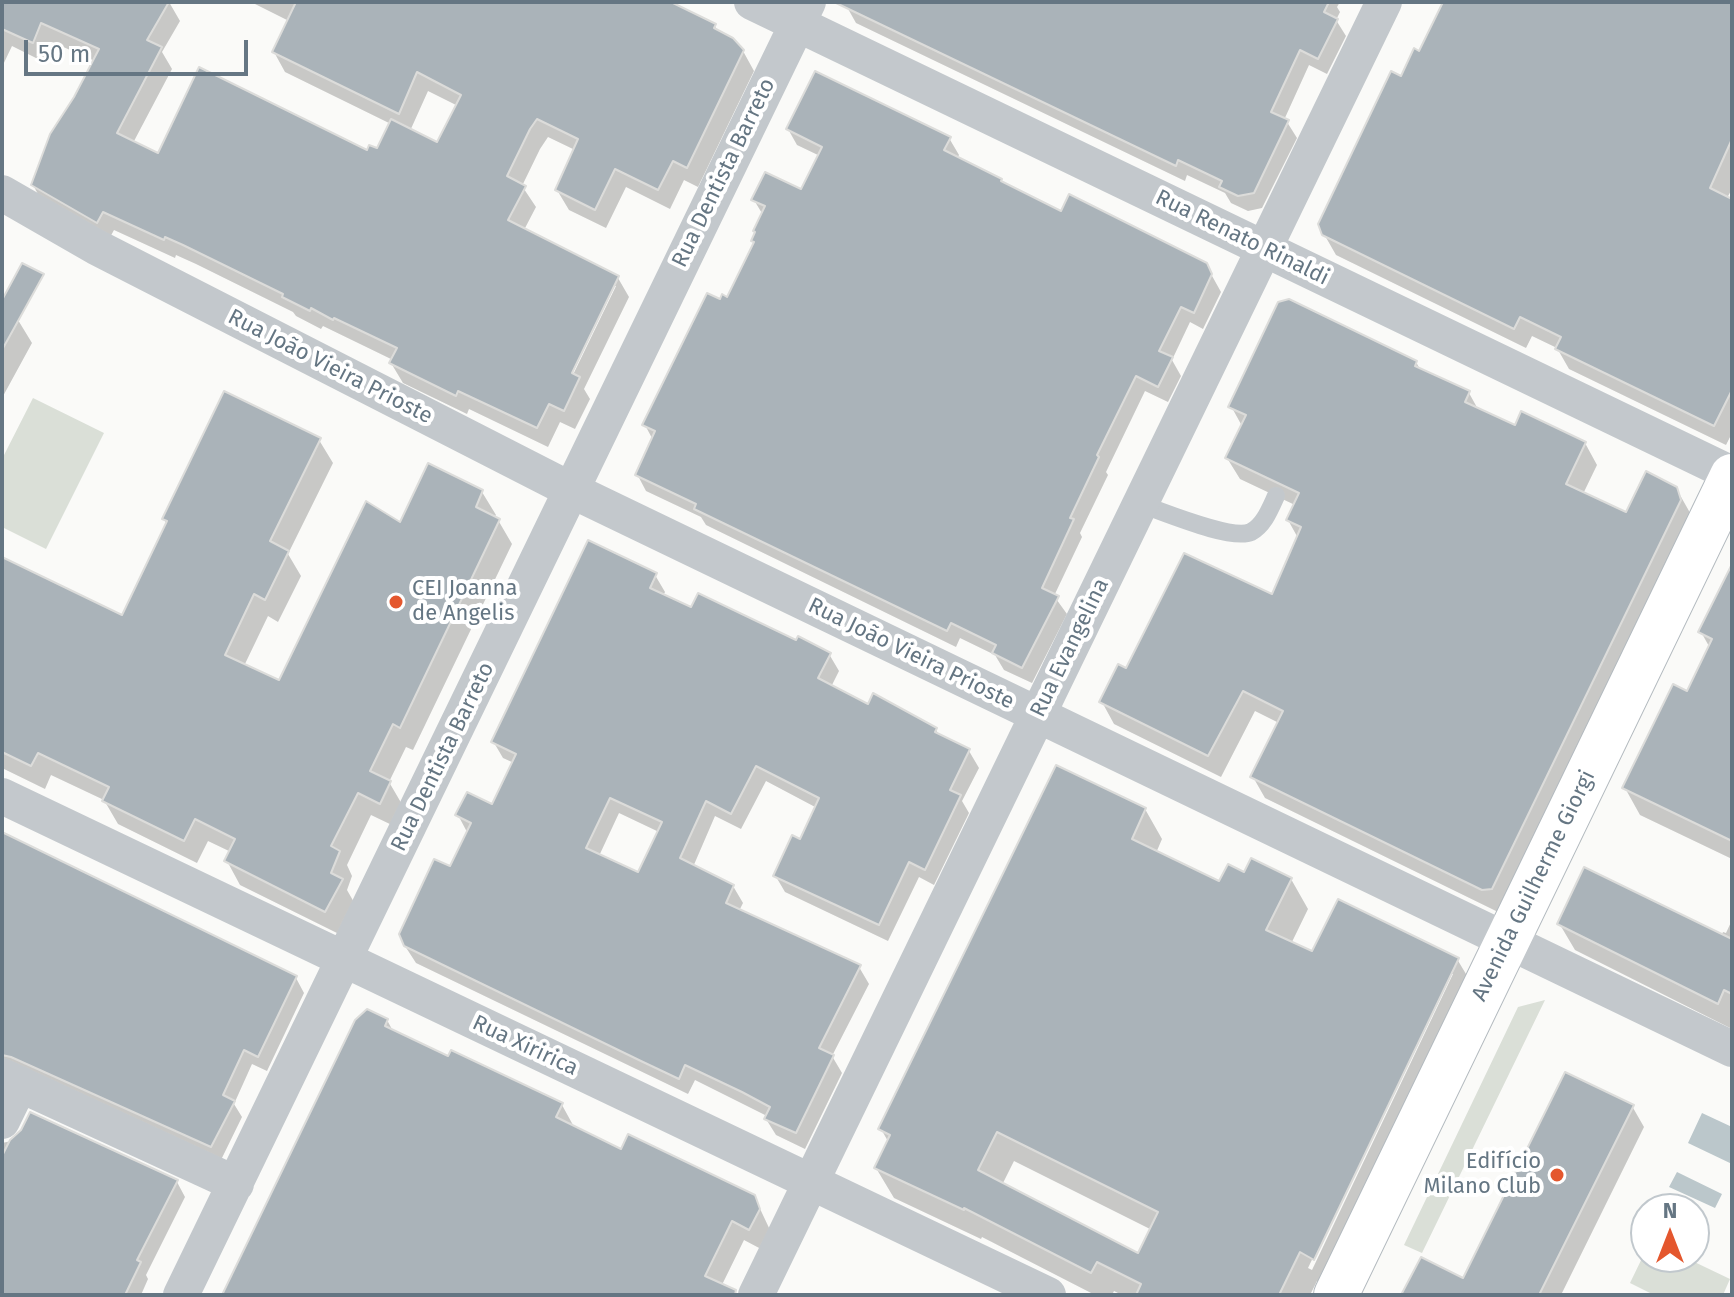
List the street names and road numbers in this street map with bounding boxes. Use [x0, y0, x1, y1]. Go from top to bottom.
street label: Rua Dentista Barreto [667, 74, 781, 272]
street label: Rua Renato Rinaldi [1151, 185, 1333, 291]
street label: Rua João Vieira Prioste [223, 304, 437, 430]
street label: Rua Evangelina [1025, 574, 1115, 722]
street label: Rua João Vieira Prioste [804, 593, 1018, 715]
street label: Rua Dentista Barreto [386, 658, 500, 856]
street label: Avenida Guilherme Giorgi [1467, 766, 1601, 1006]
street label: Rua Xiririca [468, 1010, 582, 1082]

